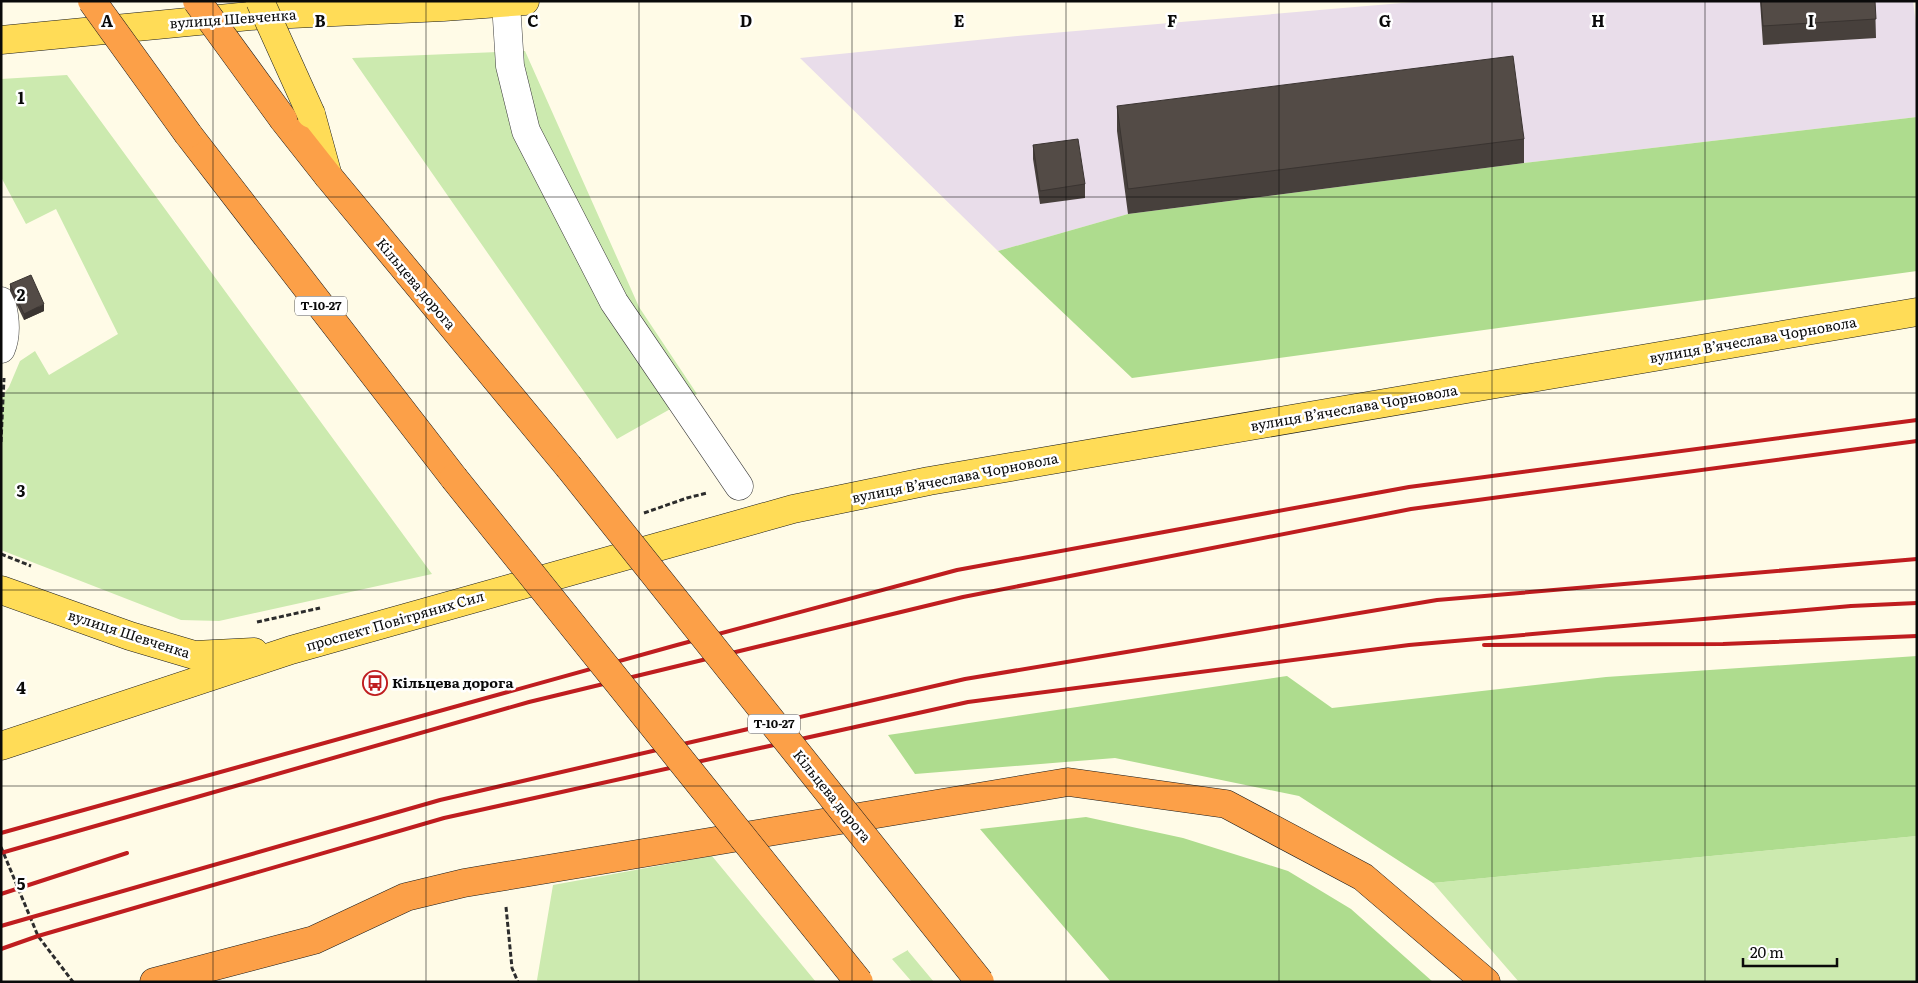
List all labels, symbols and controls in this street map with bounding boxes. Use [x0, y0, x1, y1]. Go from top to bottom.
street label: вулиця Шевченка [169, 4, 297, 32]
text: A [101, 8, 113, 32]
text: B [314, 8, 326, 32]
text: C [527, 8, 539, 32]
text: D [740, 8, 752, 32]
text: E [954, 8, 965, 32]
text: F [1167, 8, 1177, 32]
text: G [1379, 8, 1391, 32]
text: H [1591, 8, 1605, 32]
text: I [1808, 8, 1814, 32]
text: 1 [18, 85, 25, 109]
street label: Кільцева дорога [373, 233, 461, 334]
text: 2 [17, 282, 26, 306]
road number: Т-10-27 [295, 296, 347, 316]
street label: вулиця Вʼячеслава Чорновола [1648, 311, 1858, 367]
street label: вулиця Вʼячеслава Чорновола [1249, 379, 1459, 435]
street label: вулиця Вʼячеслава Чорновола [850, 447, 1060, 507]
text: 3 [17, 478, 26, 502]
street label: проспект Повітряних Сил [303, 585, 486, 655]
street label: вулиця Шевченка [66, 604, 193, 662]
bus stop icon: Кільцева дорога [362, 670, 388, 696]
place label: Кільцева дорога [392, 672, 514, 692]
text: 4 [16, 675, 26, 699]
road number: Т-10-27 [748, 714, 800, 734]
street label: Кільцева дорога [789, 745, 877, 846]
text: 5 [17, 871, 26, 895]
scale bar [1743, 936, 1837, 968]
text: 20 m [1750, 940, 1784, 963]

